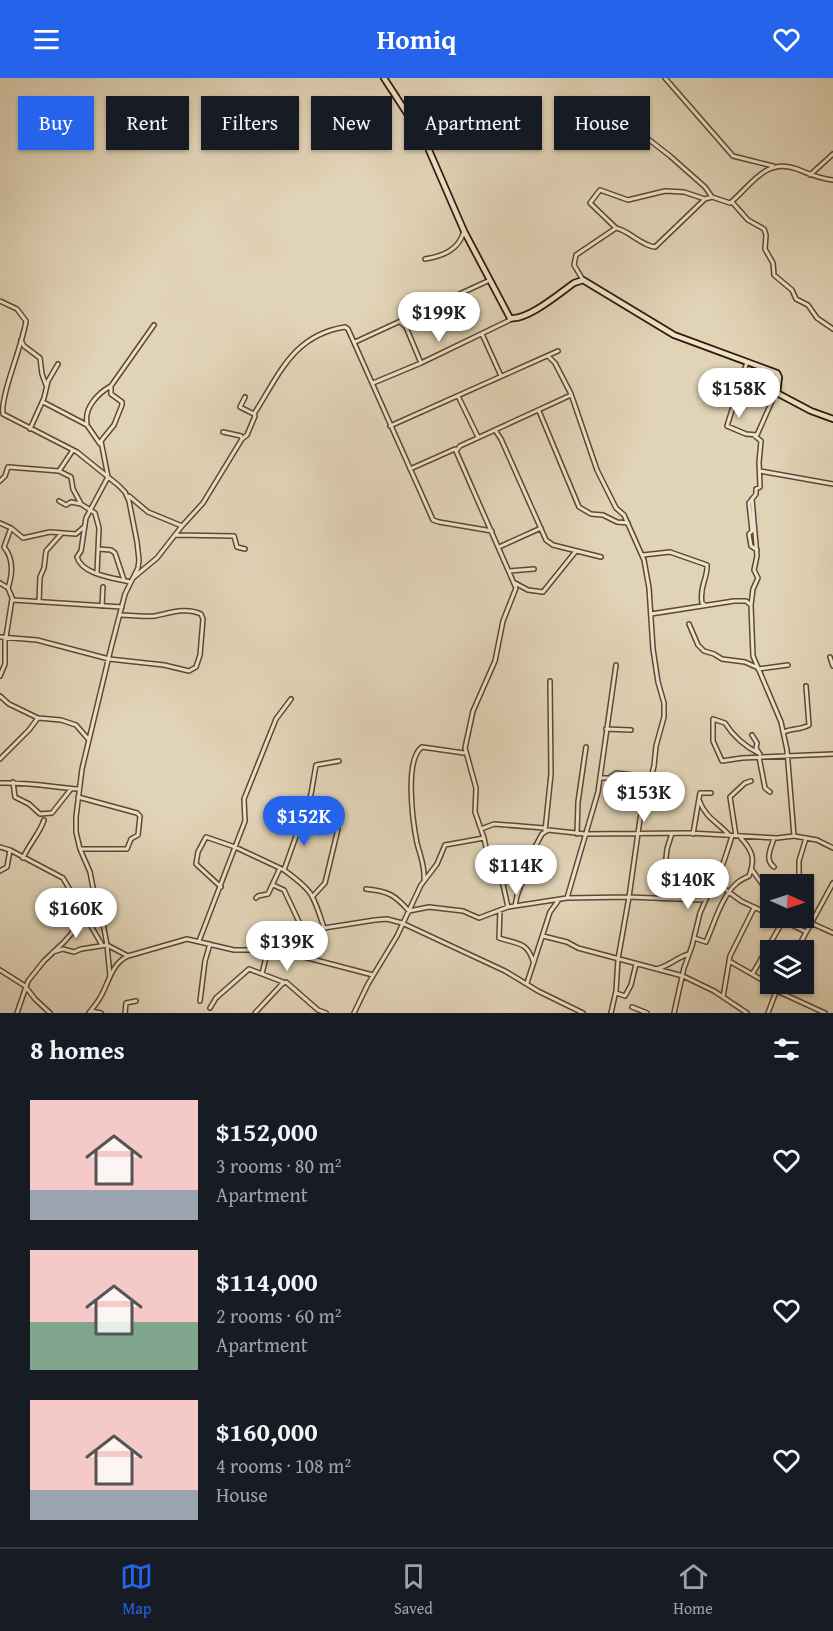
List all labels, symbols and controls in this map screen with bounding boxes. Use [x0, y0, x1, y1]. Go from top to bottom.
text: Homiq [377, 19, 456, 59]
icon: menu [30, 23, 63, 56]
icon: heart [770, 23, 803, 56]
chip: Buy [18, 96, 94, 150]
chip: Rent [106, 96, 189, 150]
chip: Filters [201, 96, 299, 150]
chip: New [311, 96, 392, 150]
chip: Apartment [404, 96, 542, 150]
chip: House [554, 96, 650, 150]
pin: $199K [397, 292, 481, 343]
text: $199K [412, 297, 466, 326]
pin: $158K [697, 368, 781, 419]
text: $158K [712, 373, 766, 402]
pin: $153K [602, 772, 686, 823]
text: $153K [617, 777, 671, 806]
pin: $152K [262, 796, 346, 847]
text: $152K [277, 801, 331, 830]
pin: $114K [474, 845, 558, 896]
text: $114K [489, 850, 543, 879]
pin: $140K [646, 859, 730, 910]
text: $140K [661, 864, 715, 893]
north arrow [760, 874, 814, 928]
map controls [760, 874, 814, 994]
pin: $160K [34, 888, 118, 939]
text: $160K [49, 893, 103, 922]
pin: $139K [245, 921, 329, 972]
text: $139K [260, 926, 314, 955]
button: layers [760, 940, 814, 994]
text: 8 homes [30, 1030, 125, 1069]
icon: filters [770, 1033, 803, 1066]
text: $152,000 [216, 1112, 318, 1151]
icon: home [78, 1124, 150, 1196]
icon: heart [770, 1144, 803, 1177]
text: 3 rooms · 80 m² [216, 1151, 342, 1180]
text: Apartment [216, 1180, 308, 1209]
text: $114,000 [216, 1262, 318, 1301]
icon: home [78, 1274, 150, 1346]
icon: heart [770, 1294, 803, 1327]
text: 2 rooms · 60 m² [216, 1301, 342, 1330]
text: Apartment [216, 1330, 308, 1359]
text: $160,000 [216, 1412, 318, 1451]
icon: home [78, 1424, 150, 1496]
icon: heart [770, 1444, 803, 1477]
text: 4 rooms · 108 m² [216, 1451, 351, 1480]
text: House [216, 1480, 268, 1509]
tab: Map [120, 1560, 153, 1620]
tab: Saved [394, 1560, 433, 1620]
tab: Home [673, 1560, 713, 1620]

